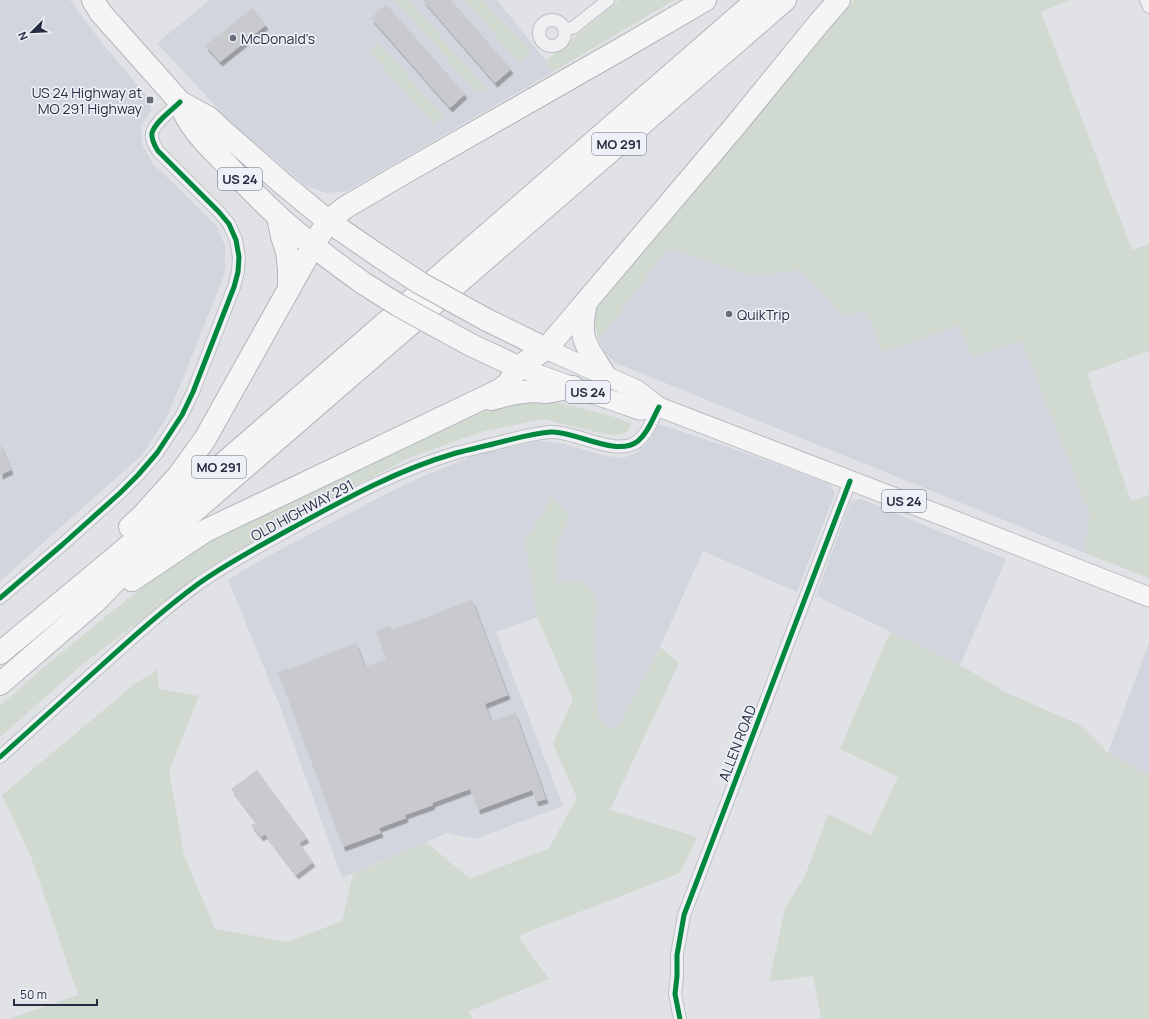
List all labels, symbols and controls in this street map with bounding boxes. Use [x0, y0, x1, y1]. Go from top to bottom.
north arrow [12, 12, 52, 52]
place label: McDonald's [241, 29, 315, 48]
text: N [14, 30, 31, 43]
marker: McDonald's [228, 33, 238, 43]
place label: US 24 Highway at MO 291 Highway [32, 83, 143, 118]
marker: US 24 Highway at MO 291 Highway [145, 95, 155, 105]
road number: MO 291 [592, 133, 646, 155]
road number: US 24 [218, 168, 262, 190]
place label: QuikTrip [737, 305, 790, 324]
marker: QuikTrip [724, 309, 734, 319]
road number: US 24 [566, 381, 610, 403]
road number: MO 291 [192, 456, 246, 478]
street label: OLD HIGHWAY 291 [247, 475, 357, 545]
road number: US 24 [882, 490, 926, 512]
street label: ALLEN ROAD [714, 702, 760, 784]
scale bar [14, 981, 97, 1007]
text: 50 m [20, 986, 47, 1003]

